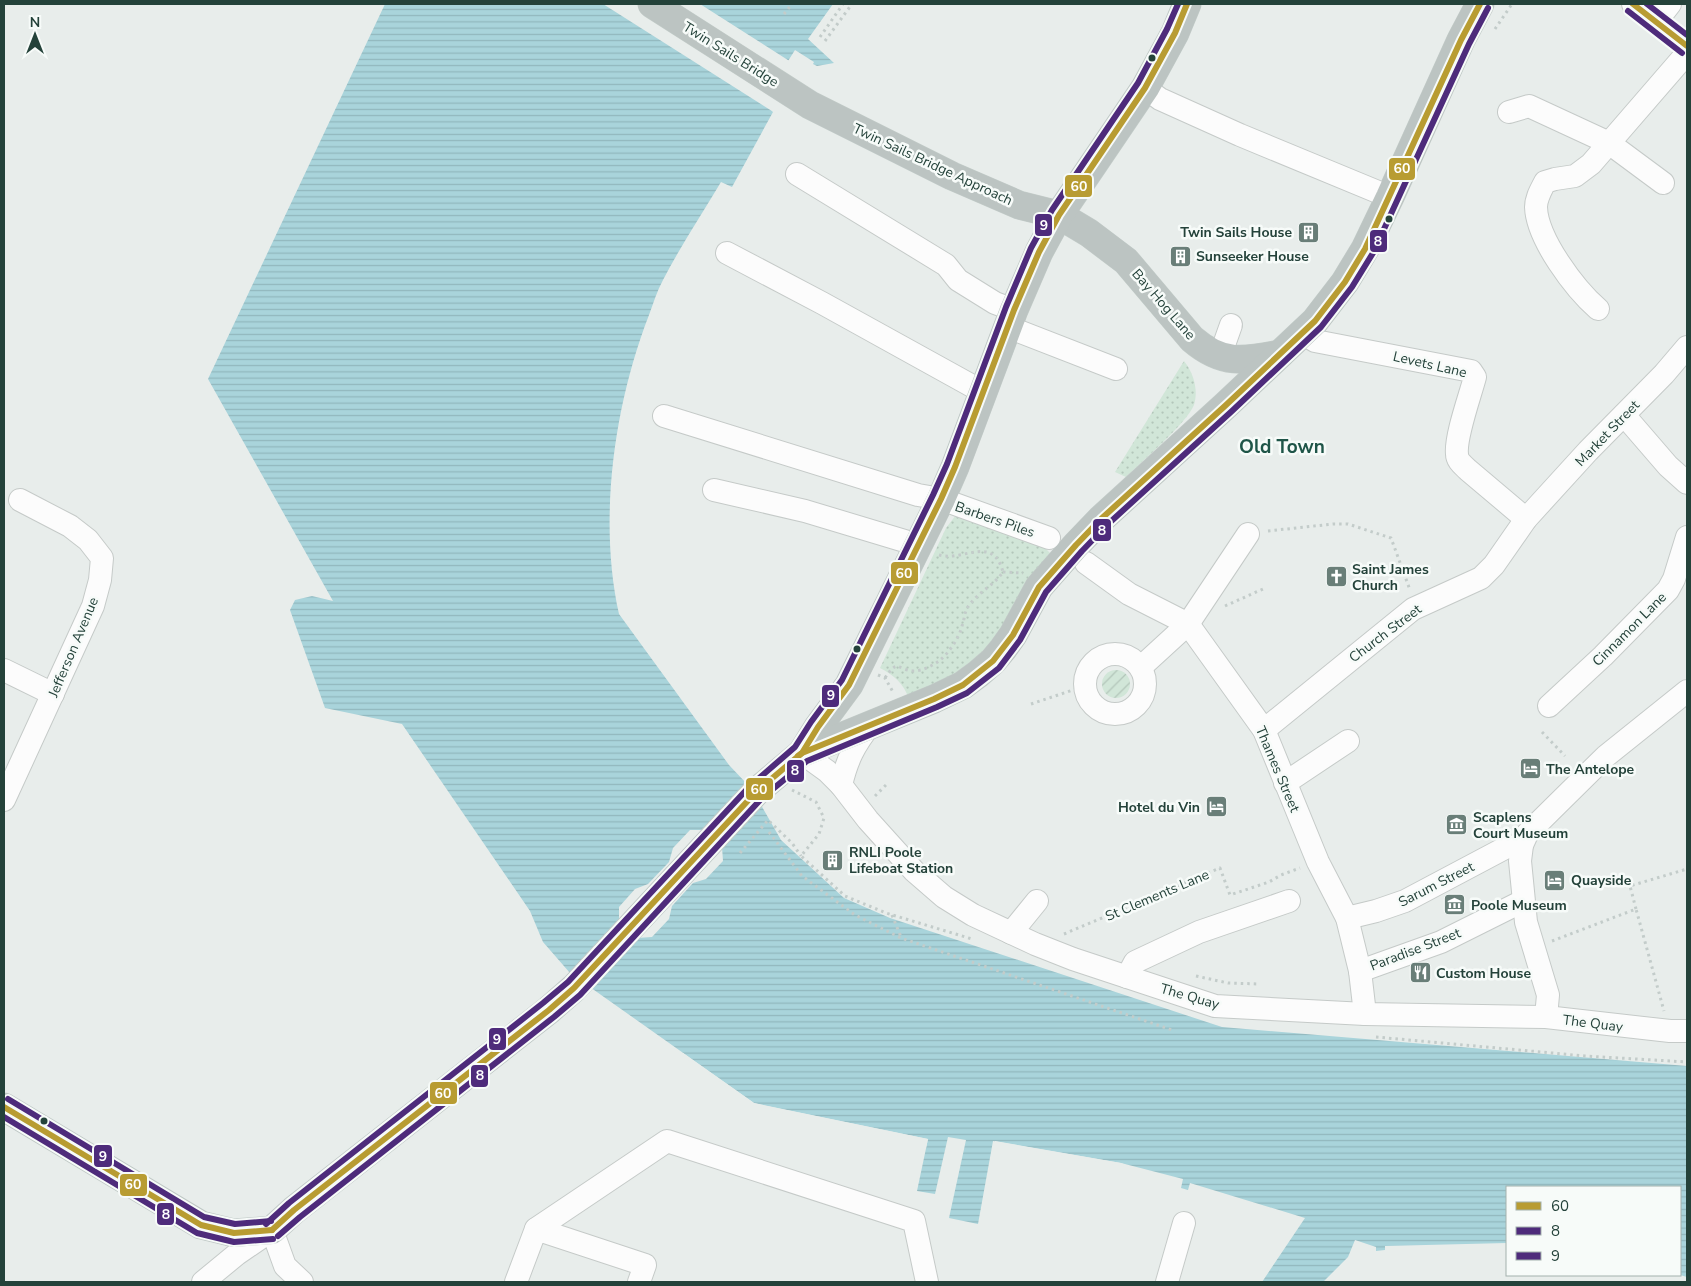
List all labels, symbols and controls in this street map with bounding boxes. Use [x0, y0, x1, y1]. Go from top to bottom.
north arrow [10, 10, 60, 60]
text: N [30, 13, 40, 32]
street label: Twin Sails Bridge [679, 17, 782, 91]
unlabelled marker [1147, 53, 1157, 63]
street label: Twin Sails Bridge Approach [850, 119, 1016, 210]
line badge: 60 [1388, 157, 1416, 181]
text: 60 [1394, 159, 1410, 178]
line badge: 60 [1064, 174, 1093, 198]
text: 60 [1071, 177, 1087, 196]
line badge: 9 [1034, 213, 1053, 237]
unlabelled marker [1384, 214, 1394, 224]
text: 9 [1040, 216, 1048, 235]
building icon: Twin Sails House [1296, 220, 1320, 244]
place label: Twin Sails House [1180, 223, 1292, 242]
line badge: 8 [1369, 229, 1388, 253]
text: 8 [1374, 232, 1382, 251]
building icon: Sunseeker House [1168, 244, 1192, 268]
place label: Sunseeker House [1196, 247, 1309, 266]
street label: Bay Hog Lane [1127, 265, 1200, 344]
street label: Levets Lane [1391, 347, 1469, 382]
street label: Market Street [1571, 396, 1644, 471]
district label: Old Town [1239, 434, 1325, 460]
street label: Barbers Piles [952, 497, 1037, 542]
line badge: 8 [1092, 518, 1112, 542]
text: 8 [1098, 521, 1106, 540]
place label: Saint James Church [1352, 560, 1429, 595]
line badge: 60 [890, 561, 919, 585]
text: 60 [896, 564, 912, 583]
church icon: Saint James Church [1324, 565, 1348, 589]
street label: Cinnamon Lane [1588, 588, 1671, 671]
street label: Jefferson Avenue [43, 594, 103, 701]
street label: Church Street [1345, 600, 1426, 667]
unlabelled marker [852, 644, 862, 654]
line badge: 9 [821, 684, 840, 708]
text: 9 [827, 686, 835, 705]
street label: Thames Street [1251, 723, 1304, 815]
hotel icon: The Antelope [1518, 757, 1542, 781]
line badge: 8 [786, 759, 805, 783]
place label: The Antelope [1546, 760, 1635, 779]
text: 8 [791, 761, 799, 780]
line badge: 60 [745, 777, 774, 801]
text: 60 [751, 780, 767, 799]
hotel icon: Hotel du Vin [1204, 795, 1228, 819]
place label: Hotel du Vin [1118, 798, 1200, 817]
place label: Scaplens Court Museum [1473, 808, 1568, 843]
museum icon: Scaplens Court Museum [1445, 813, 1469, 837]
place label: RNLI Poole Lifeboat Station [849, 843, 953, 878]
building icon: RNLI Poole Lifeboat Station [821, 848, 845, 872]
street label: Sarum Street [1395, 857, 1477, 912]
street label: St Clements Lane [1102, 865, 1212, 926]
hotel icon: Quayside [1543, 868, 1567, 892]
place label: Quayside [1571, 871, 1632, 890]
museum icon: Poole Museum [1443, 893, 1467, 917]
place label: Poole Museum [1471, 896, 1567, 915]
street label: Paradise Street [1367, 923, 1463, 975]
restaurant icon: Custom House [1408, 961, 1432, 985]
place label: Custom House [1436, 964, 1531, 983]
street label: The Quay [1158, 979, 1222, 1014]
street label: The Quay [1562, 1010, 1625, 1037]
line badge: 9 [488, 1027, 507, 1051]
text: 9 [493, 1030, 501, 1049]
line badge: 8 [470, 1064, 489, 1088]
text: 8 [476, 1066, 484, 1085]
line badge: 60 [429, 1081, 458, 1105]
text: 60 [435, 1084, 451, 1103]
unlabelled marker [39, 1116, 49, 1126]
line badge: 9 [93, 1144, 113, 1168]
text: 9 [99, 1147, 107, 1166]
line badge: 60 [119, 1173, 148, 1197]
text: 60 [125, 1175, 141, 1194]
legend [1506, 1186, 1681, 1276]
text: 60 [1551, 1196, 1569, 1216]
line badge: 8 [156, 1202, 175, 1226]
text: 8 [162, 1205, 170, 1224]
text: 8 [1551, 1221, 1560, 1241]
text: 9 [1551, 1246, 1560, 1266]

